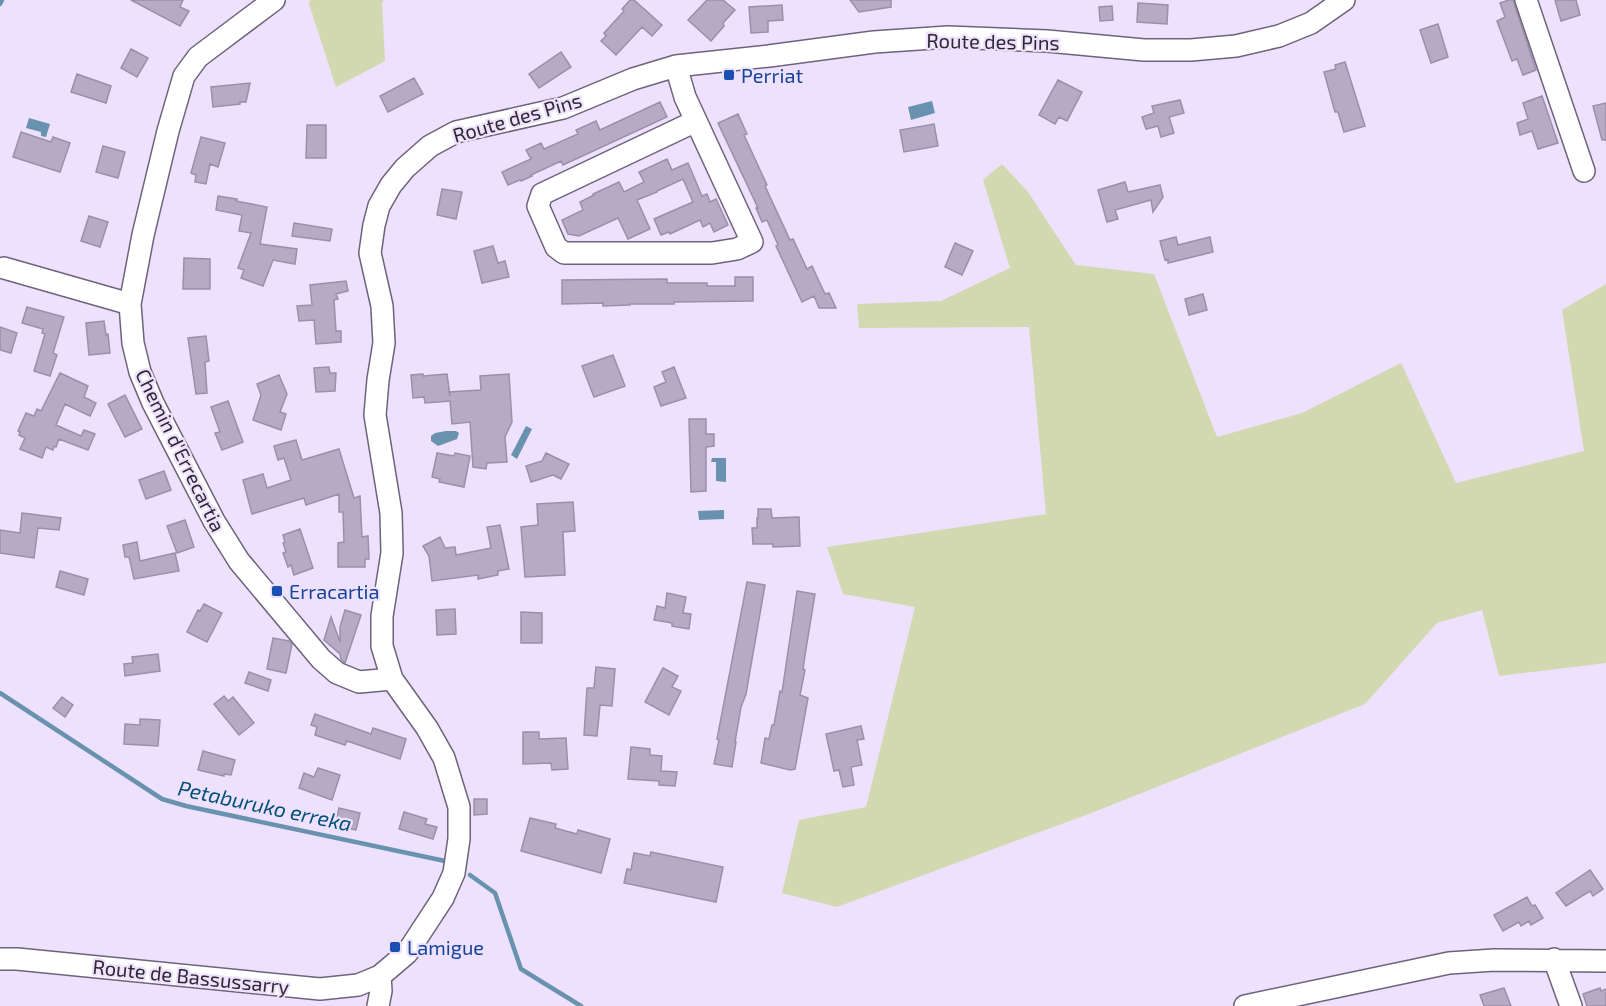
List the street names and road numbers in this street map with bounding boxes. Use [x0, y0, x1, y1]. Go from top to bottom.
street label: Route des Pins [926, 28, 1060, 54]
street label: Route des Pins [450, 87, 584, 147]
street label: Chemin d'Errecartia [131, 365, 231, 535]
street label: Route de Bassussarry [92, 954, 291, 998]

